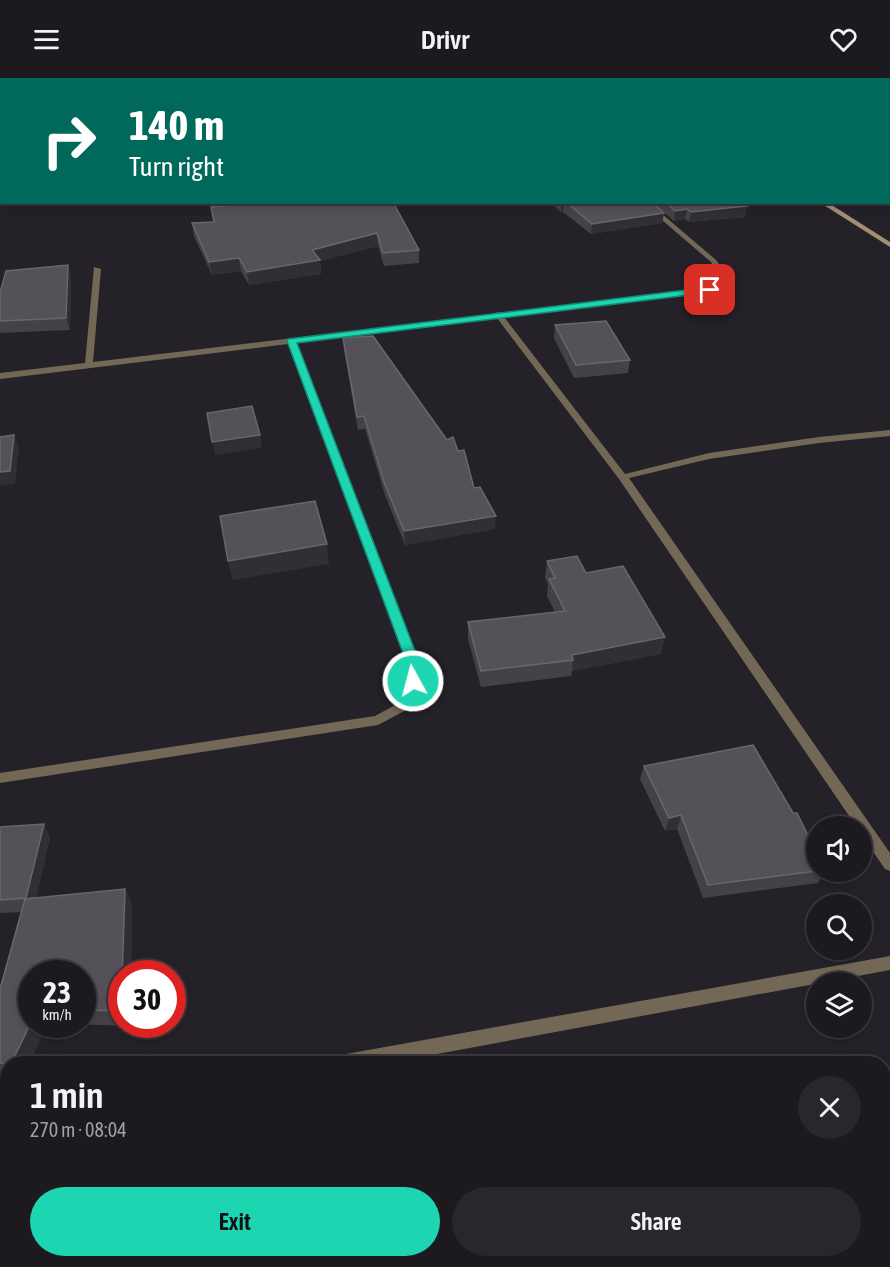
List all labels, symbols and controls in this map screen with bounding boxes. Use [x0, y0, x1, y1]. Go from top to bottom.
icon: menu [30, 23, 63, 56]
icon: heart [827, 23, 860, 56]
text: Drivr [421, 24, 469, 55]
text: 140 m [129, 101, 224, 149]
icon: right [30, 102, 108, 180]
text: Turn right [129, 151, 224, 182]
pin [684, 264, 735, 315]
icon: arrive [693, 273, 726, 306]
position arrow [381, 649, 445, 713]
map controls [806, 816, 872, 1038]
button: sound [806, 816, 872, 882]
button: search [806, 894, 872, 960]
speed limit sign: 30 [108, 960, 186, 1038]
button: layers [806, 972, 872, 1038]
text: 23 [43, 975, 71, 1009]
text: km/h [42, 1006, 72, 1023]
text: 1 min [30, 1074, 104, 1116]
button: close [798, 1076, 861, 1139]
text: 270 m · 08:04 [30, 1118, 127, 1141]
button: Exit [30, 1187, 440, 1256]
button: Share [452, 1187, 861, 1256]

